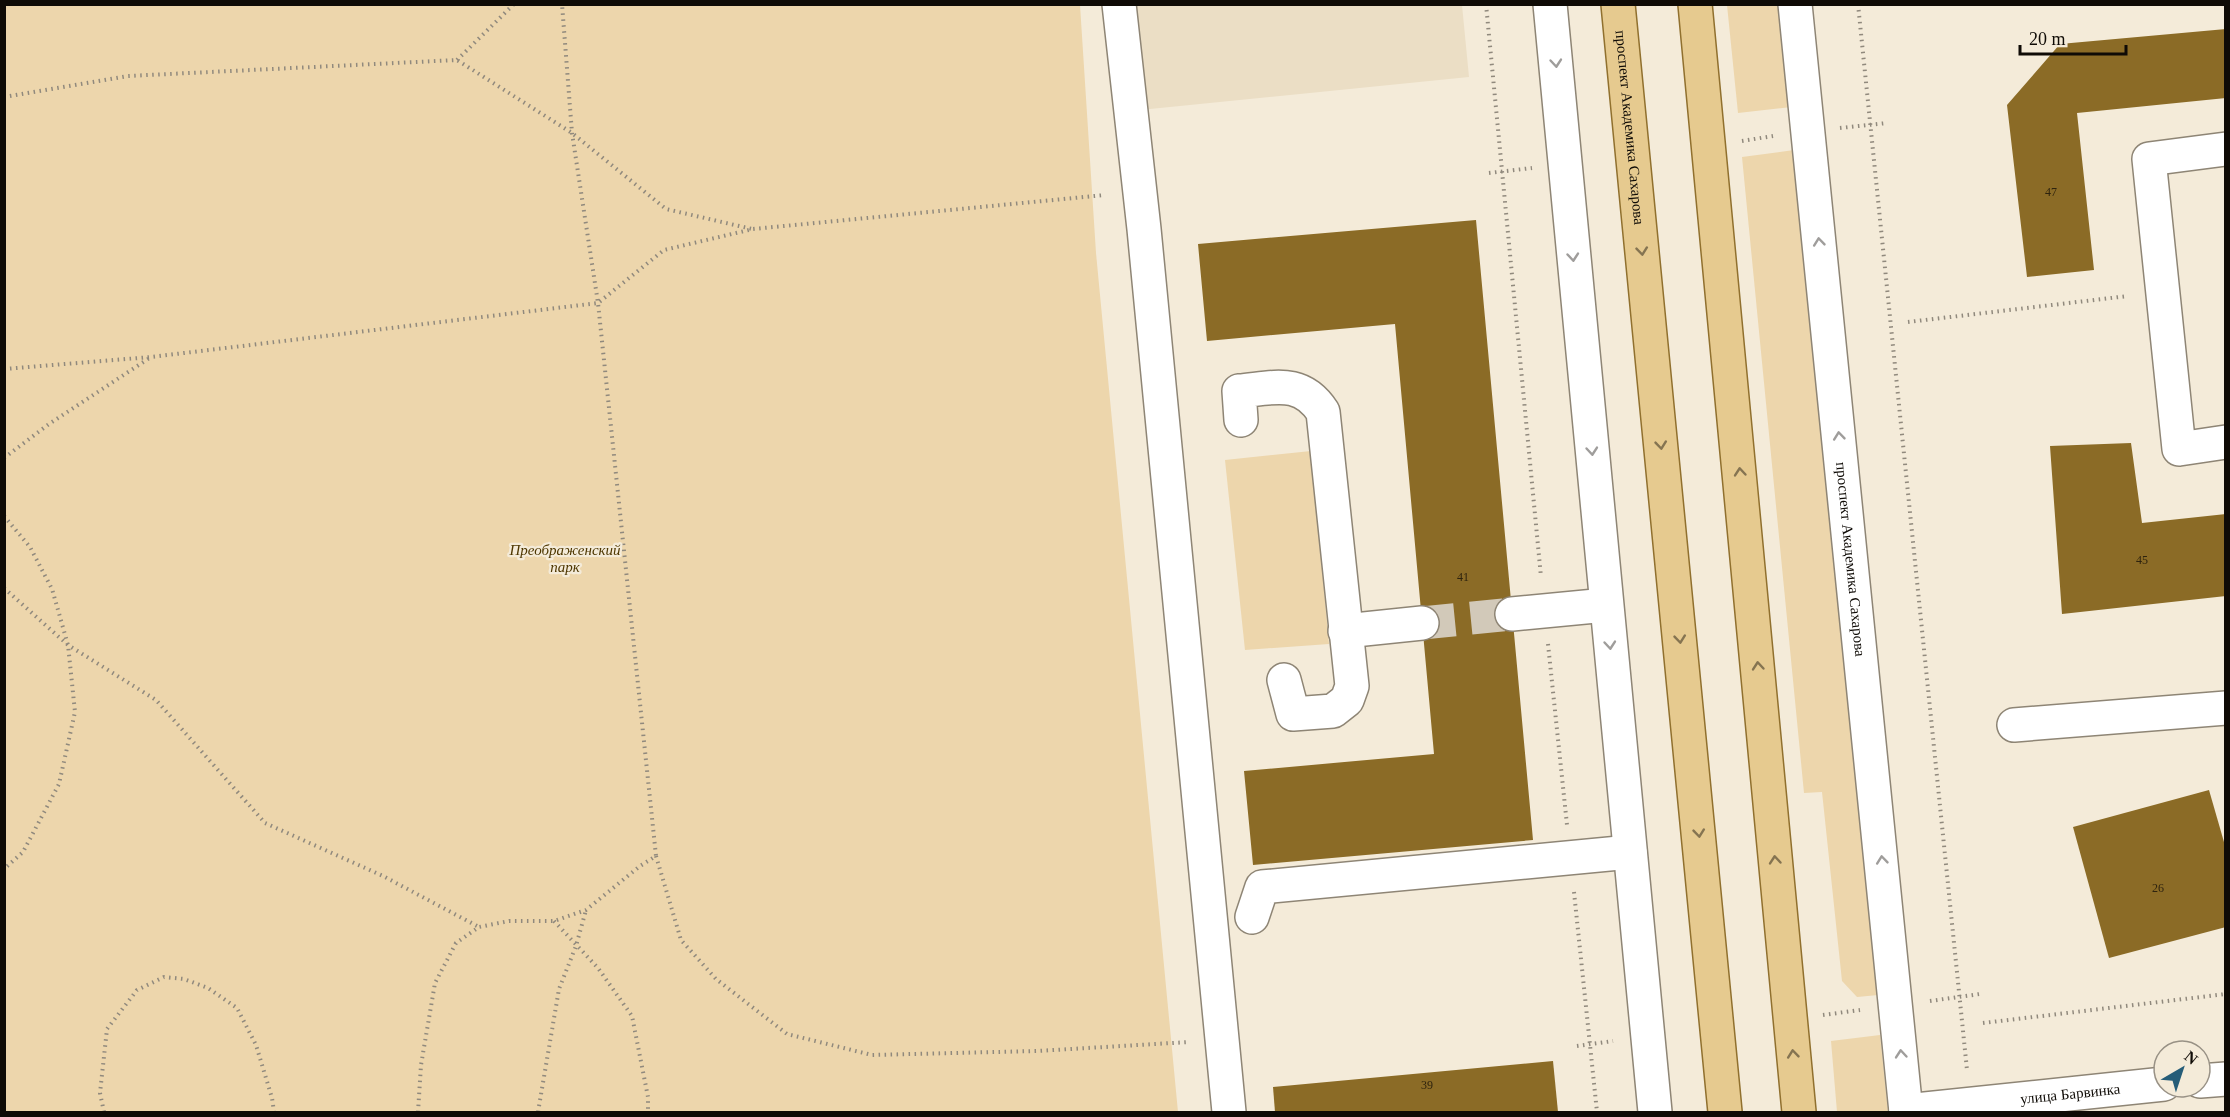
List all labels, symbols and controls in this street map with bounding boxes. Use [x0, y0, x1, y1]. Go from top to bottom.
scale bar [2020, 18, 2126, 56]
street label: проспект Академика Сахарова [1613, 29, 1647, 226]
text: 20 m [2029, 29, 2066, 49]
one-way arrow [1549, 58, 1562, 67]
house number: 47 [2045, 185, 2057, 199]
one-way arrow [1813, 238, 1826, 247]
one-way arrow [1635, 246, 1648, 255]
one-way arrow [1566, 252, 1579, 261]
one-way arrow [1833, 432, 1846, 441]
one-way arrow [1654, 440, 1667, 449]
one-way arrow [1585, 447, 1598, 456]
street label: проспект Академика Сахарова [1833, 461, 1868, 658]
one-way arrow [1734, 467, 1747, 476]
park label: Преображенский парк [508, 542, 621, 575]
house number: 45 [2136, 553, 2148, 567]
house number: 41 [1457, 570, 1469, 584]
one-way arrow [1673, 634, 1686, 644]
one-way arrow [1603, 641, 1616, 650]
one-way arrow [1752, 661, 1765, 670]
one-way arrow [1692, 828, 1705, 838]
one-way arrow [1769, 856, 1782, 865]
one-way arrow [1876, 856, 1889, 865]
house number: 26 [2152, 881, 2164, 895]
north arrow [2152, 1039, 2212, 1099]
text: N [2181, 1047, 2201, 1068]
one-way arrow [1788, 1050, 1800, 1059]
one-way arrow [1895, 1050, 1908, 1059]
house number: 39 [1421, 1078, 1433, 1092]
street label: улица Барвинка [2019, 1081, 2121, 1107]

